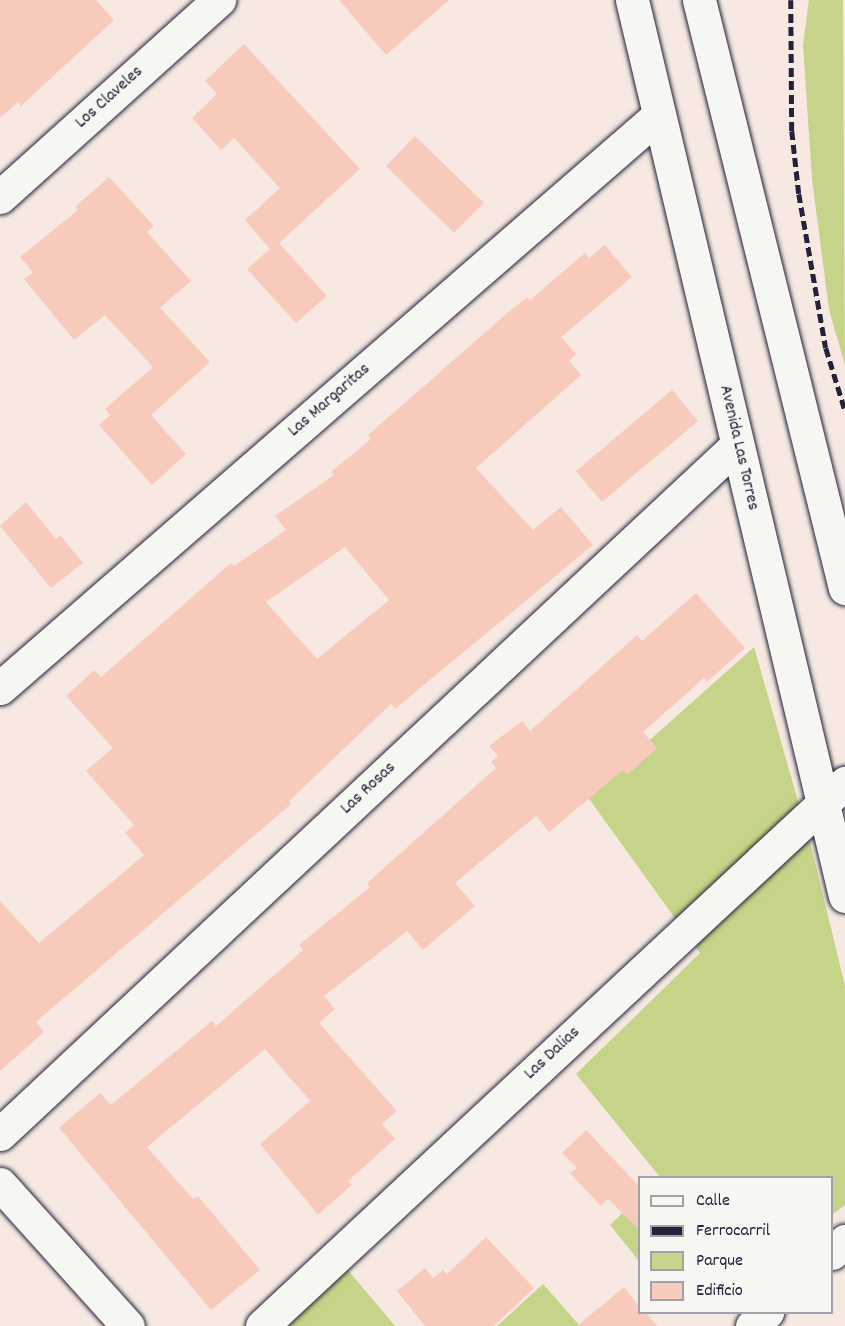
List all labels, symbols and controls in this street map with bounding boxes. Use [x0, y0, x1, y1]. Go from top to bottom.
street label: Los Claveles [72, 62, 148, 134]
street label: Las Margaritas [284, 359, 376, 443]
street label: Avenida Las Torres [713, 383, 763, 513]
street label: Las Rosas [337, 758, 401, 820]
street label: Las Dalias [520, 1023, 586, 1085]
legend [638, 1176, 833, 1314]
text: Calle [696, 1189, 730, 1214]
text: Ferrocarril [696, 1219, 770, 1244]
text: Parque [696, 1249, 743, 1274]
text: Edificio [696, 1279, 743, 1304]

